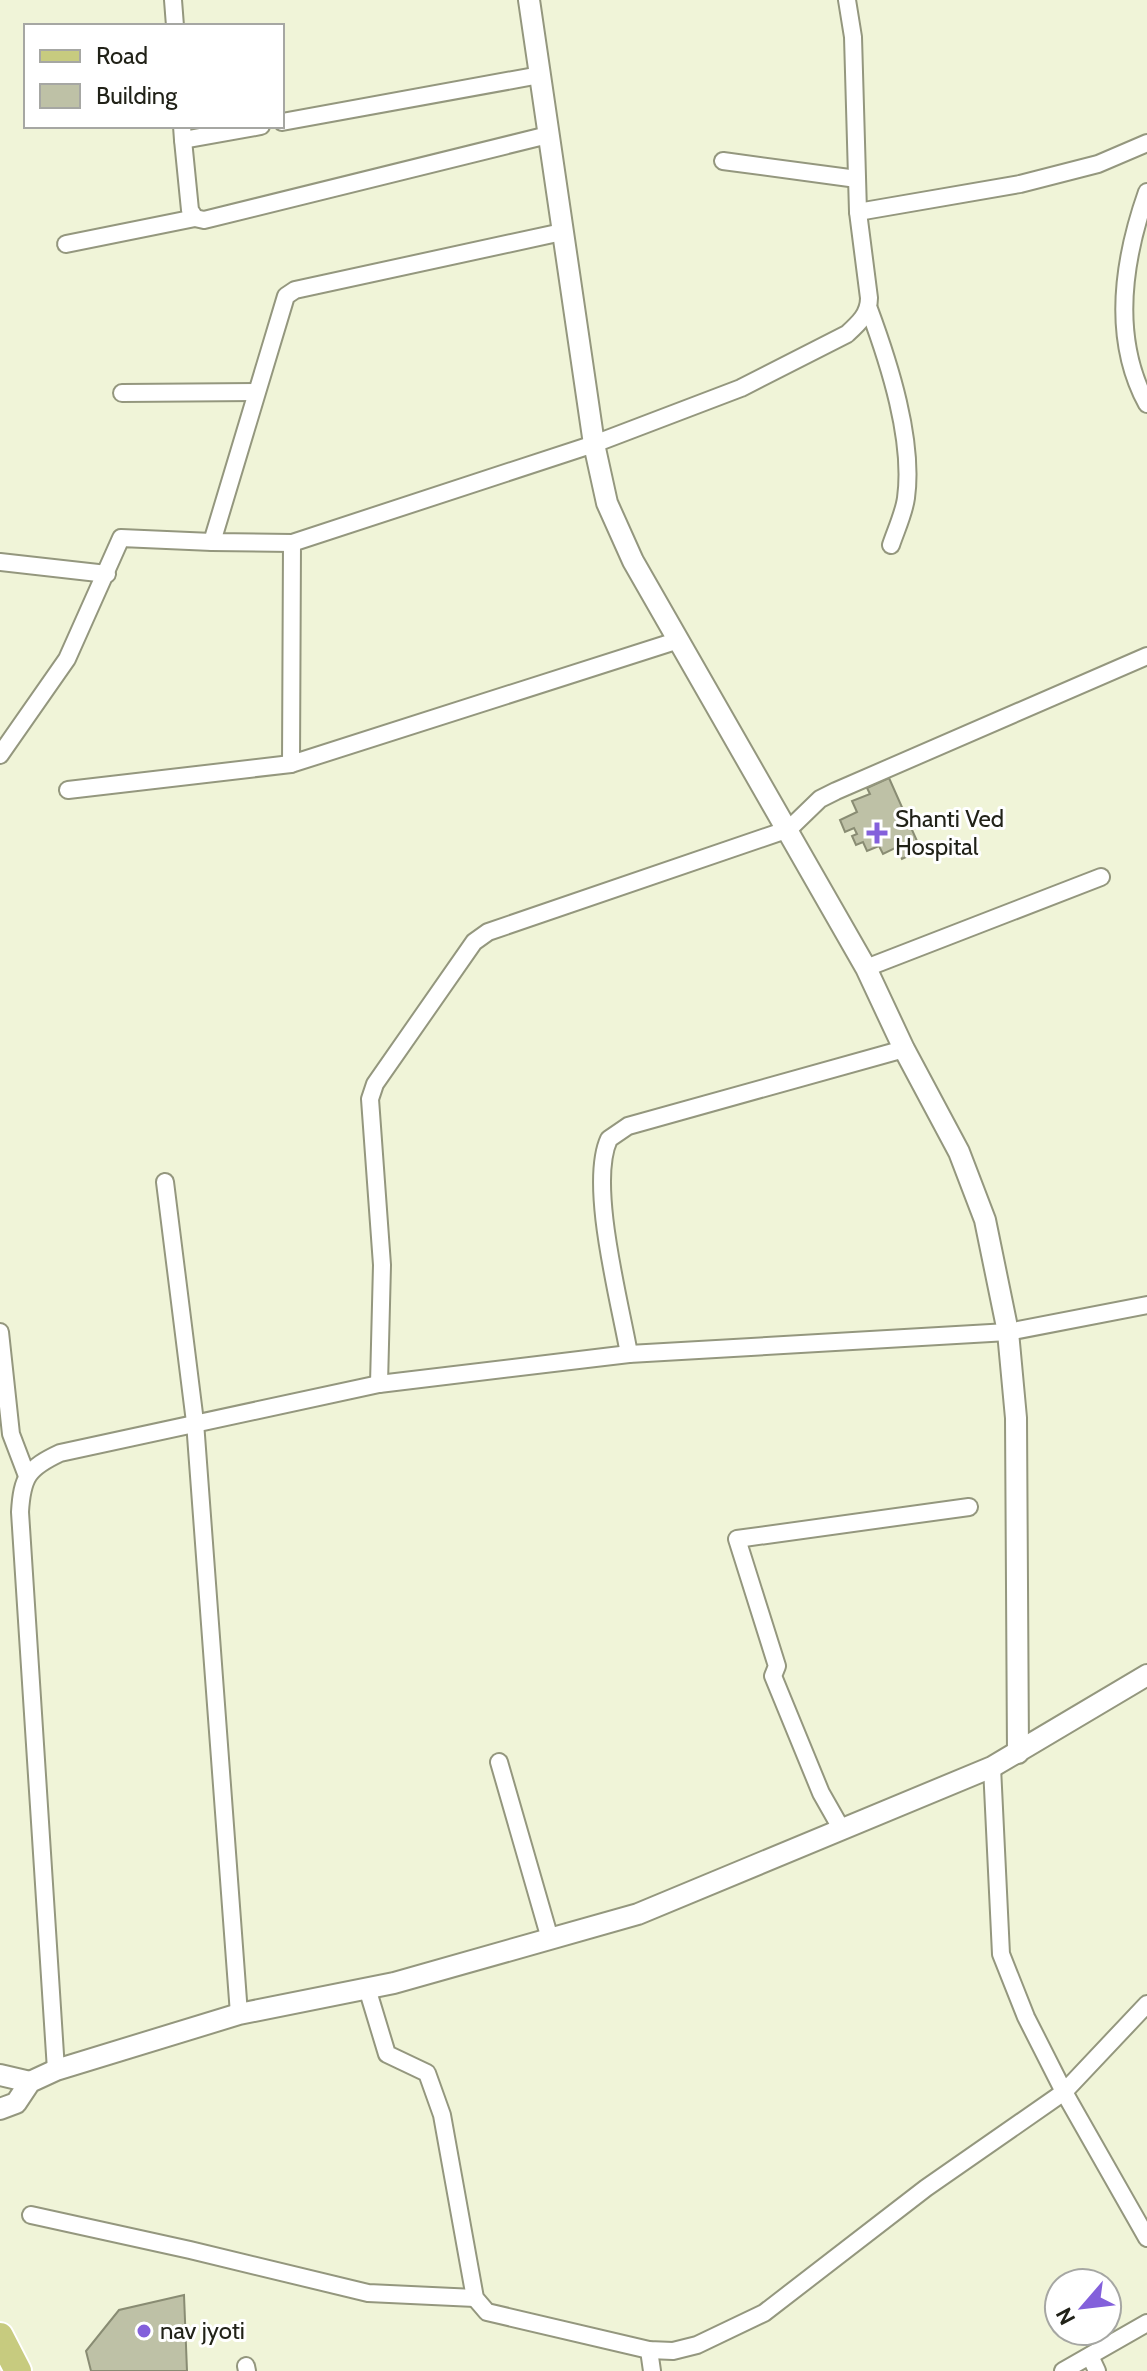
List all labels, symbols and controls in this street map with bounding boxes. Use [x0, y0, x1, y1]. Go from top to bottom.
legend [24, 24, 284, 128]
text: Road [96, 41, 148, 70]
text: Building [96, 81, 178, 110]
place label: Shanti Ved Hospital [895, 804, 1004, 861]
marker: Shanti Ved Hospital [866, 822, 888, 844]
north arrow [1043, 2267, 1123, 2347]
text: N [1050, 2303, 1081, 2329]
place label: nav jyoti [160, 2316, 245, 2345]
marker: nav jyoti [135, 2322, 153, 2340]

